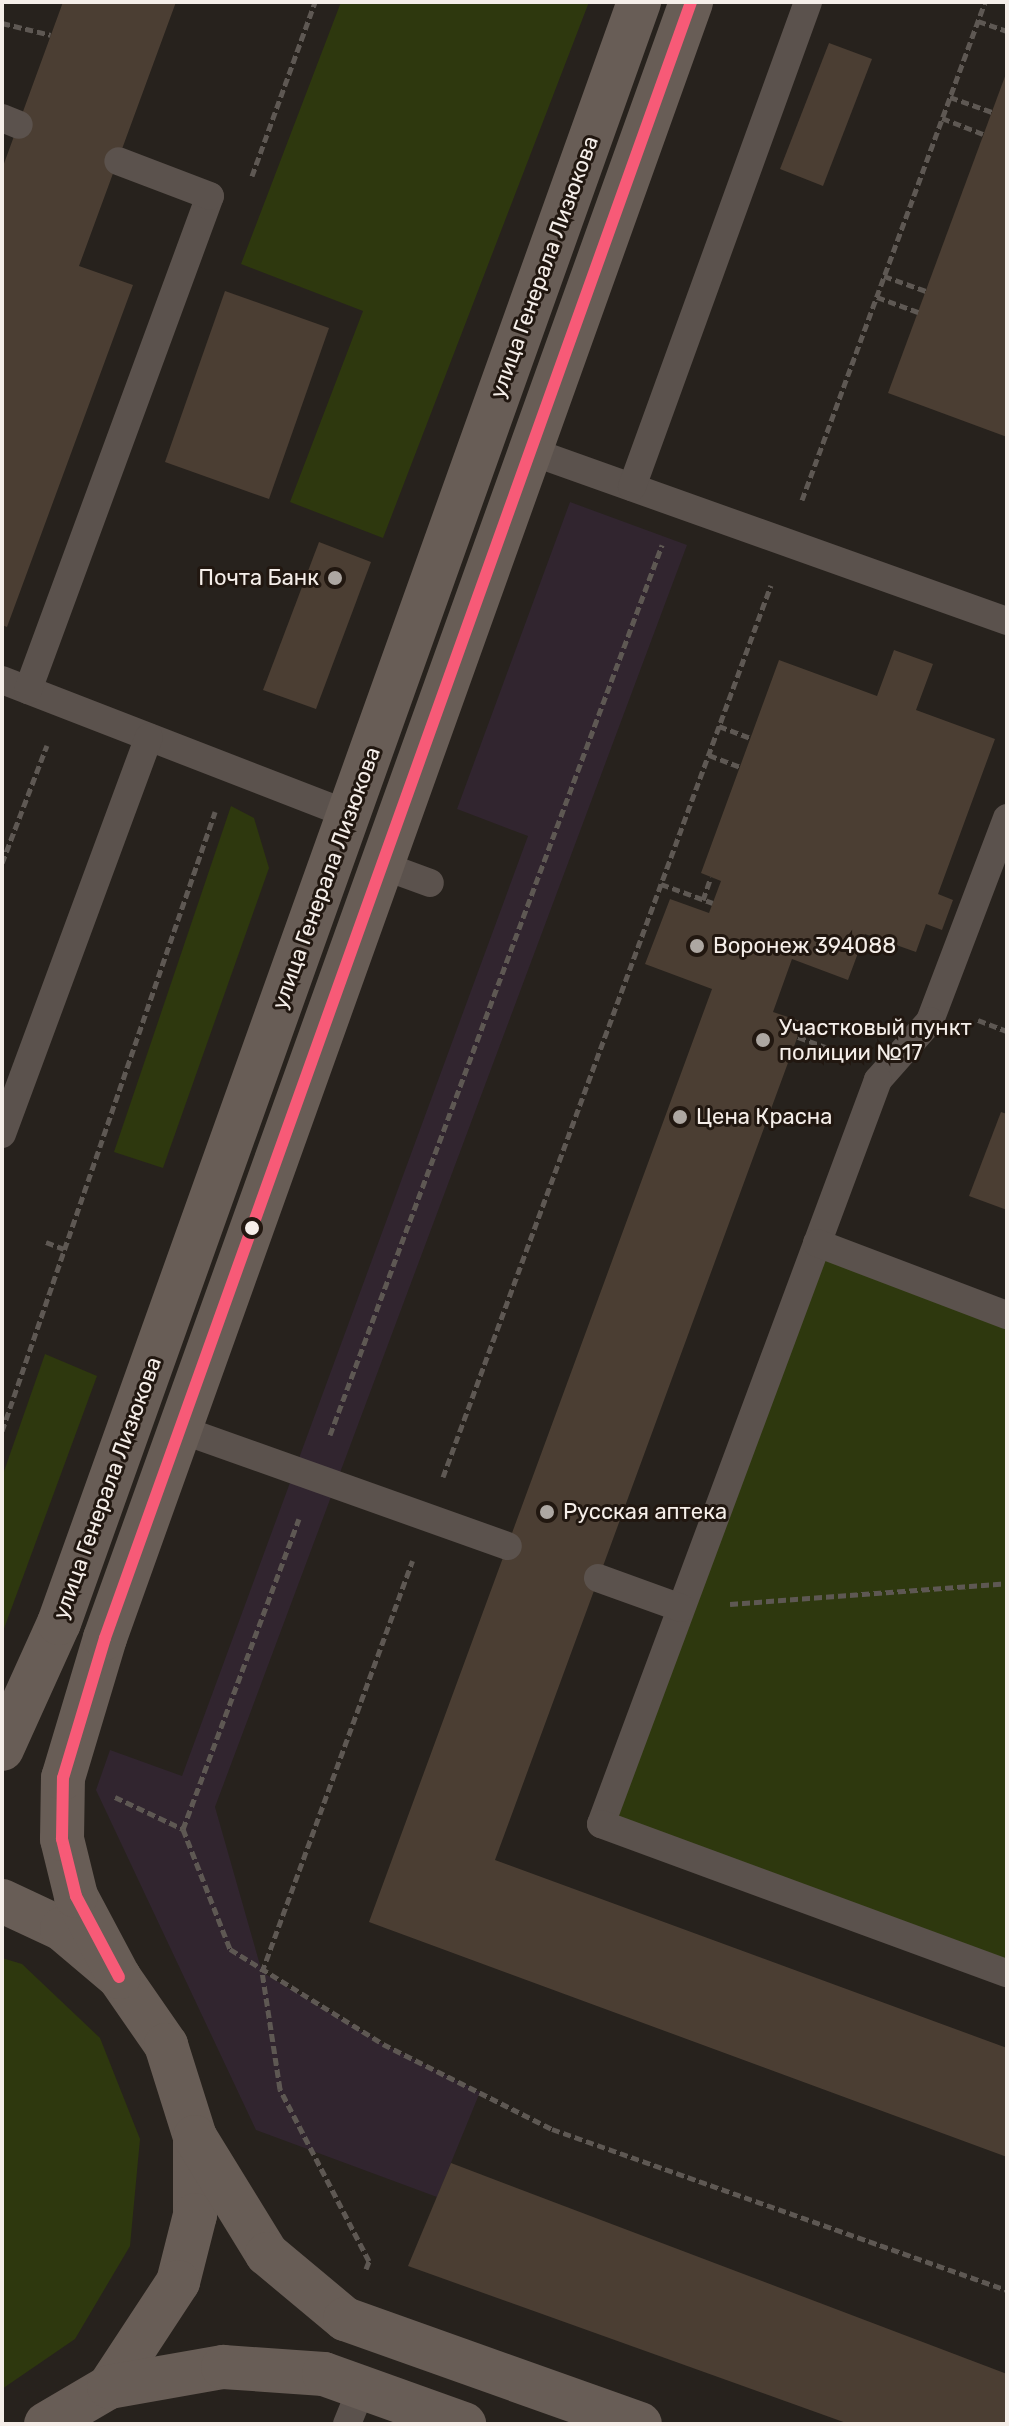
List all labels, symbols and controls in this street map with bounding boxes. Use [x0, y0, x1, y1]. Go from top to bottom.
street label: улица Генерала Лизюкова [484, 132, 604, 402]
place label: Почта Банк [198, 565, 319, 591]
marker: Почта Банк [326, 569, 344, 587]
street label: улица Генерала Лизюкова [266, 743, 386, 1013]
place label: Воронеж 394088 [713, 933, 896, 959]
marker: Воронеж 394088 [688, 937, 706, 955]
place label: Участковый пункт полиции №17 [779, 1014, 972, 1066]
marker: Участковый пункт полиции №17 [754, 1031, 772, 1049]
place label: Цена Красна [696, 1104, 832, 1130]
marker: Цена Красна [671, 1108, 689, 1126]
unlabelled marker [244, 1220, 260, 1236]
street label: улица Генерала Лизюкова [47, 1353, 167, 1623]
place label: Русская аптека [563, 1499, 727, 1525]
marker: Русская аптека [538, 1503, 556, 1521]

